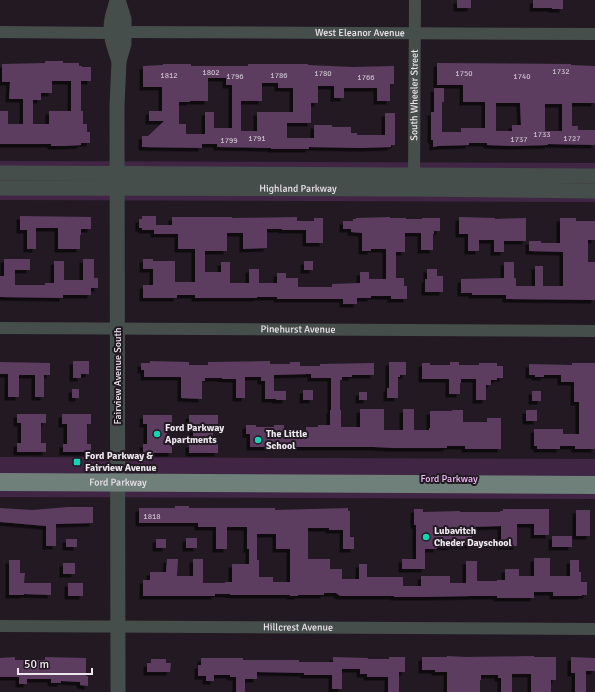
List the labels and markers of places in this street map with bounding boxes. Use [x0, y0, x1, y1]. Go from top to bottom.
place label: Ford Parkway Apartments [165, 422, 224, 446]
place label: The Little School [266, 428, 307, 452]
marker: Ford Parkway Apartments [152, 429, 162, 439]
marker: The Little School [253, 435, 263, 445]
place label: Ford Parkway & Fairview Avenue [85, 450, 156, 474]
marker: Ford Parkway & Fairview Avenue [72, 457, 82, 467]
place label: Lubavitch Cheder Dayschool [434, 525, 512, 549]
marker: Lubavitch Cheder Dayschool [421, 532, 431, 542]

